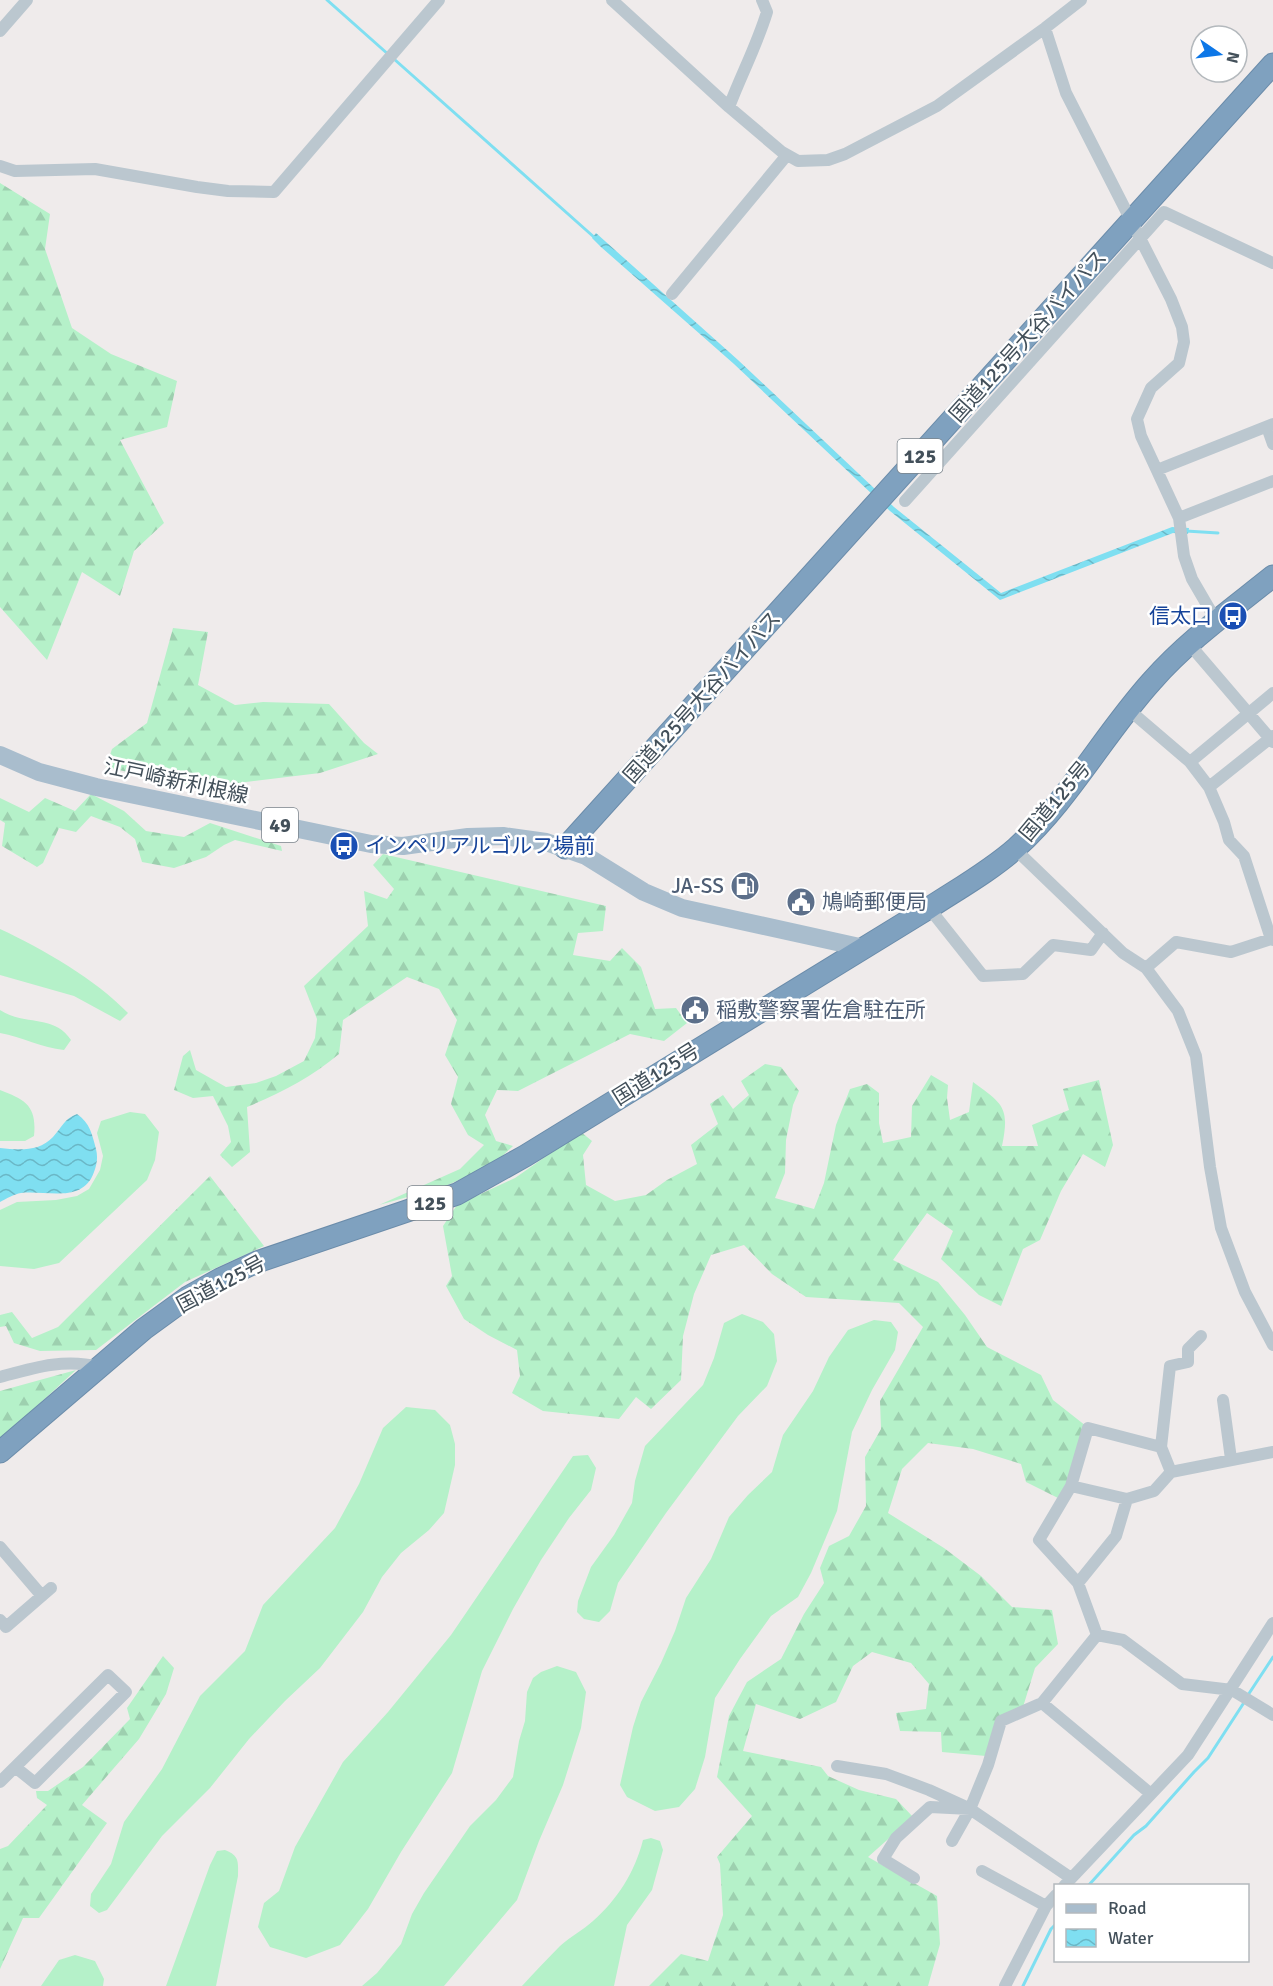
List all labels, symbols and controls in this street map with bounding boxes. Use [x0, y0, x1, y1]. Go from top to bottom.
north arrow [1189, 24, 1249, 84]
text: N [1222, 50, 1244, 65]
street label: 国道125号大谷バイパス [944, 245, 1112, 427]
road number: 125 [898, 439, 942, 473]
bus stop icon: 信太口 [1217, 600, 1249, 632]
place label: 信太口 [1149, 603, 1212, 629]
street label: 国道125号大谷バイパス [618, 606, 786, 788]
street label: 江戸崎新利根線 [101, 753, 251, 809]
street label: 国道125号 [1014, 755, 1096, 847]
road number: 49 [262, 808, 298, 842]
bus stop icon: インペリアルゴルフ場前 [328, 830, 360, 862]
place label: インペリアルゴルフ場前 [365, 833, 595, 859]
fuel station icon: JA-SS [729, 870, 761, 902]
place label: JA-SS [671, 873, 724, 899]
public building icon: 鳩崎郵便局 [785, 886, 817, 918]
place label: 鳩崎郵便局 [822, 889, 927, 915]
public building icon: 稲敷警察署佐倉駐在所 [679, 994, 711, 1026]
place label: 稲敷警察署佐倉駐在所 [716, 997, 926, 1023]
street label: 国道125号 [608, 1037, 704, 1111]
road number: 125 [408, 1186, 452, 1220]
street label: 国道125号 [172, 1250, 270, 1318]
legend [1054, 1884, 1249, 1962]
text: Road [1108, 1897, 1147, 1919]
text: Water [1108, 1927, 1154, 1949]

